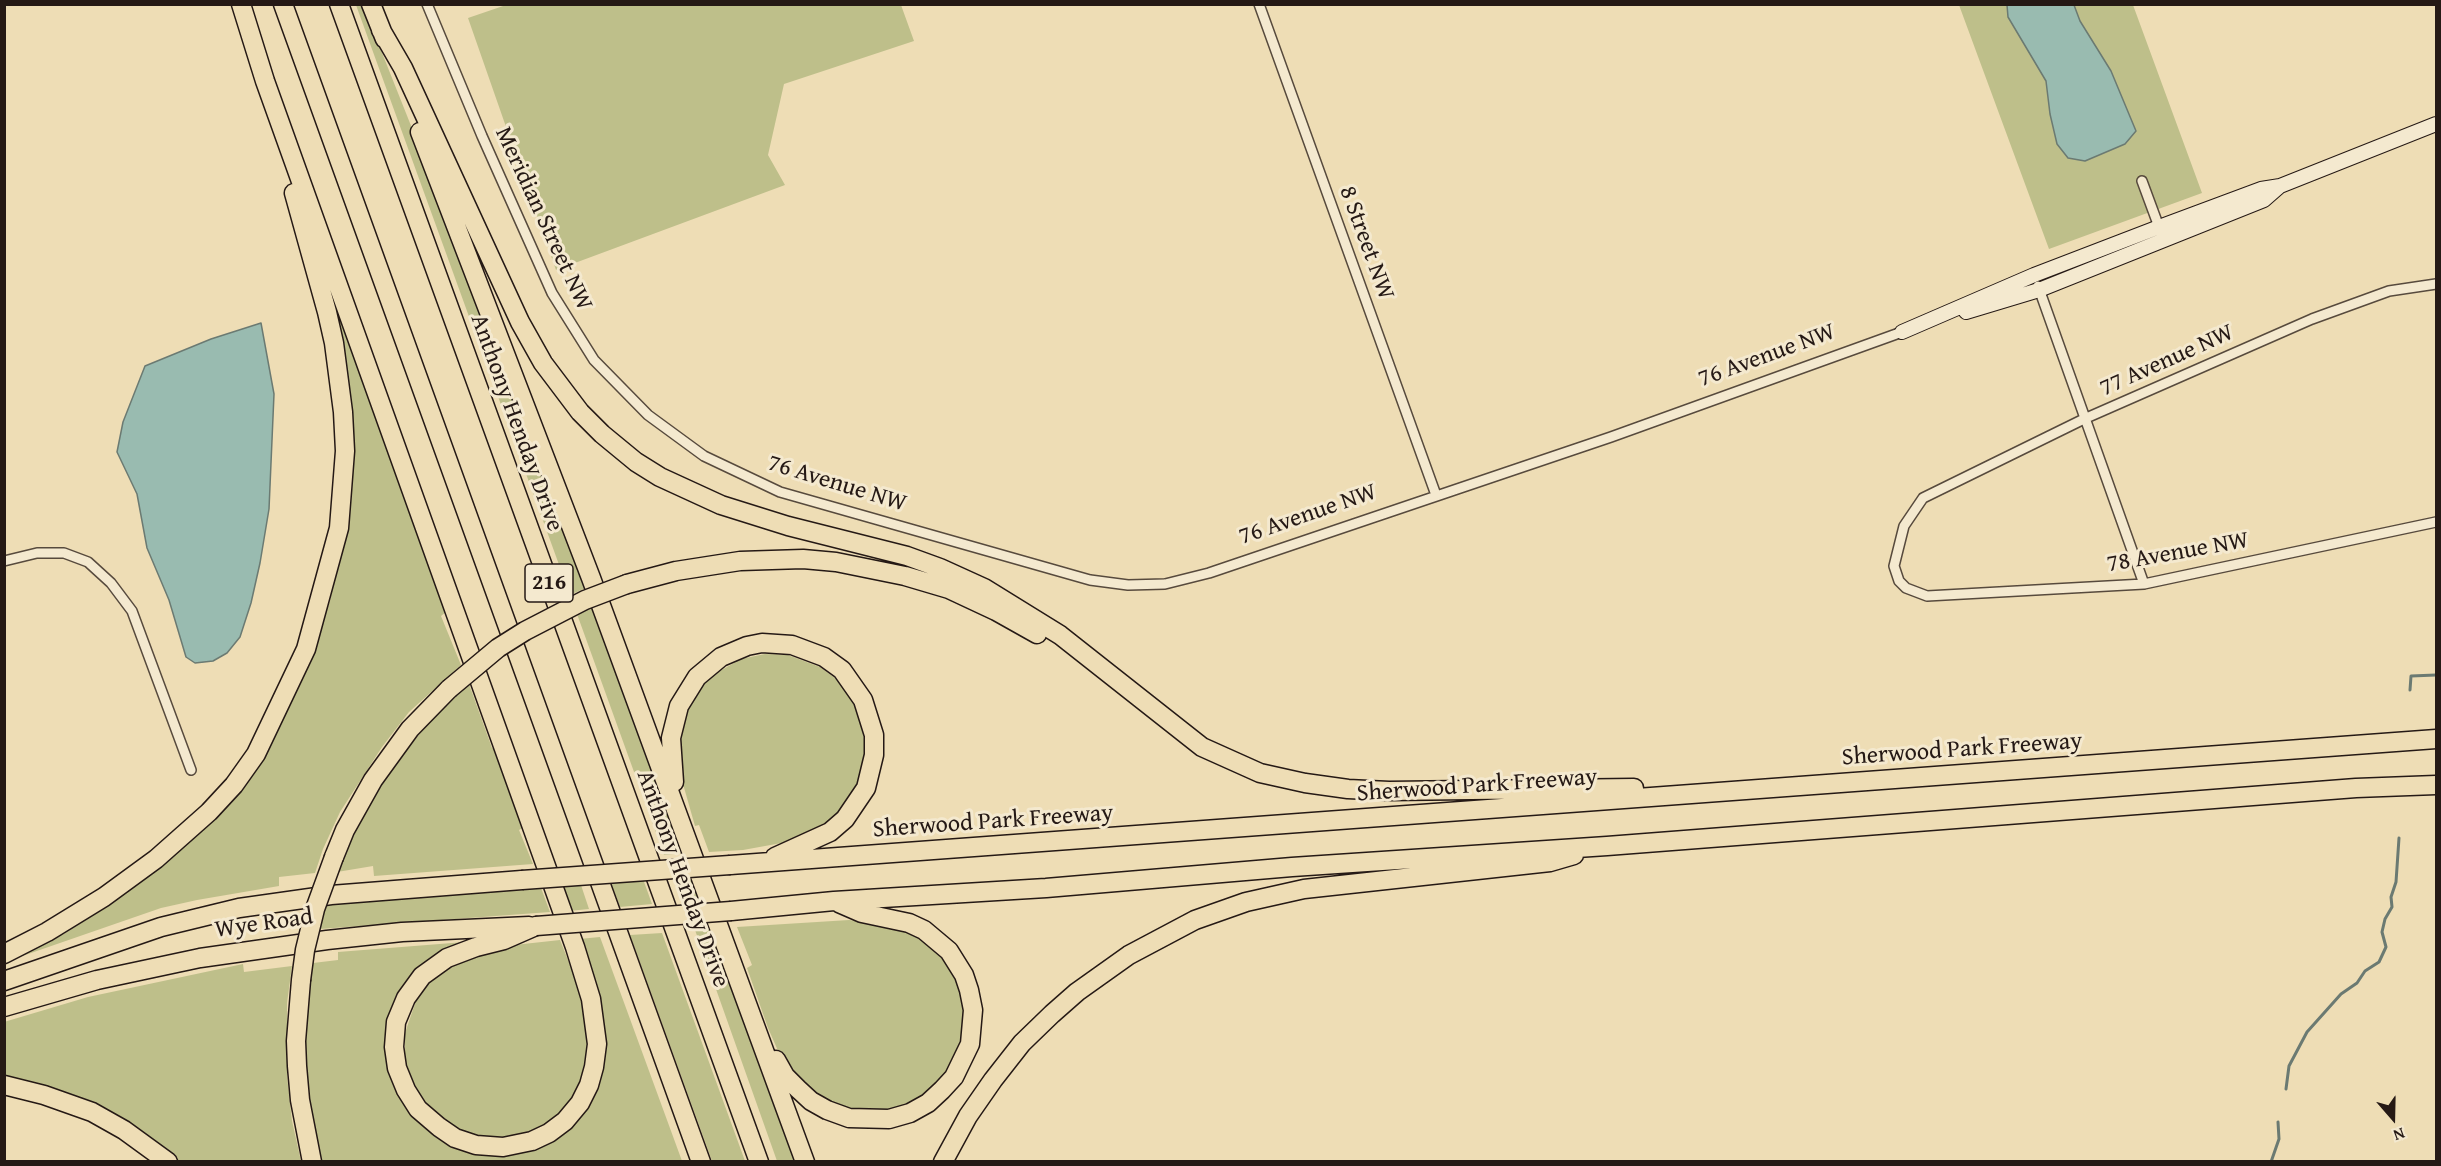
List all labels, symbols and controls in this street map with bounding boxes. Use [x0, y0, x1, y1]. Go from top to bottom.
street label: Meridian Street NW [488, 123, 598, 315]
street label: 8 Street NW [1332, 182, 1400, 304]
street label: Anthony Henday Drive [463, 311, 569, 535]
street label: 76 Avenue NW [1695, 318, 1839, 394]
street label: 77 Avenue NW [2096, 319, 2238, 403]
street label: 76 Avenue NW [764, 449, 910, 519]
street label: 76 Avenue NW [1235, 478, 1381, 552]
street label: 78 Avenue NW [2105, 526, 2251, 580]
road number: 216 [525, 564, 573, 602]
street label: Sherwood Park Freeway [1841, 727, 2083, 773]
street label: Sherwood Park Freeway [1356, 763, 1598, 809]
street label: Anthony Henday Drive [629, 767, 735, 991]
street label: Sherwood Park Freeway [872, 799, 1114, 845]
street label: Wye Road [213, 903, 315, 945]
north arrow [2363, 1088, 2423, 1148]
text: N [2390, 1122, 2408, 1148]

